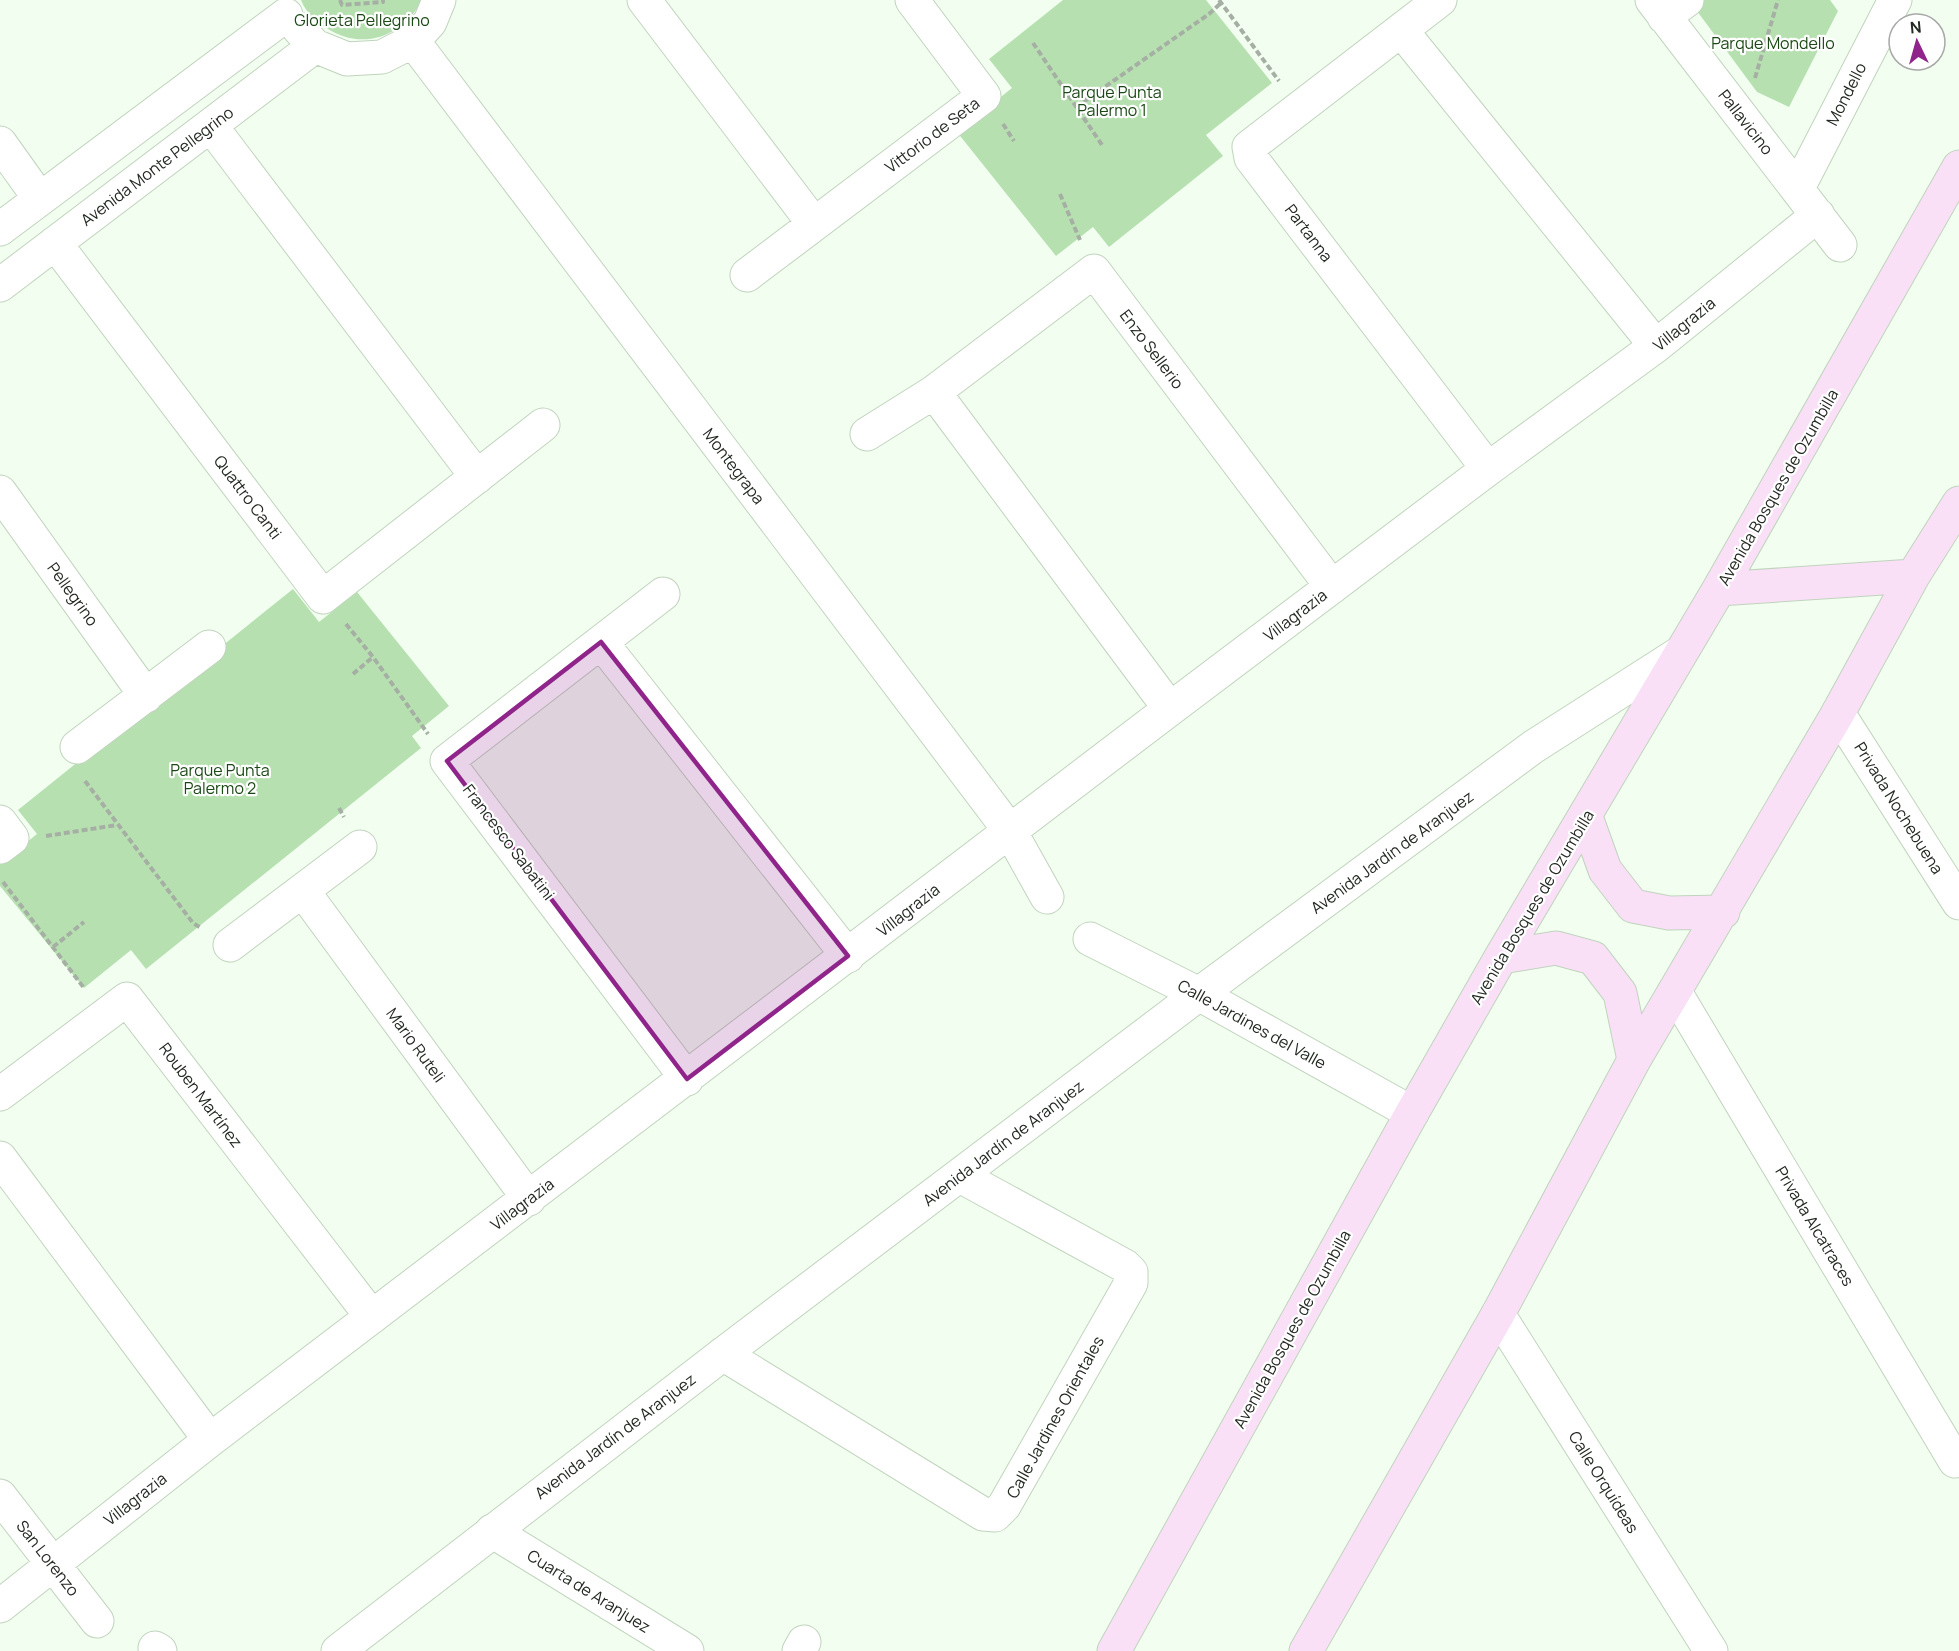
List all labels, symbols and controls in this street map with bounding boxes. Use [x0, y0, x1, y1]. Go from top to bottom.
park label: Glorieta Pellegrino [294, 9, 430, 31]
north arrow [1887, 12, 1947, 72]
text: N [1909, 16, 1922, 39]
park label: Parque Mondello [1711, 32, 1835, 54]
street label: Mondello [1821, 59, 1871, 129]
park label: Parque Punta Palermo 1 [1062, 81, 1162, 121]
street label: Pallavicino [1714, 85, 1778, 159]
street label: Vittorio de Seta [880, 92, 984, 178]
street label: Avenida Monte Pellegrino [76, 101, 238, 231]
street label: Partanna [1280, 200, 1338, 266]
street label: Villagrazia [1648, 292, 1720, 356]
street label: Enzo Sellerio [1115, 305, 1189, 393]
street label: Avenida Bosques de Ozumbilla [1713, 385, 1843, 589]
street label: Montegrapa [698, 423, 770, 509]
street label: Quattro Canti [209, 450, 287, 544]
street label: Pellegrino [42, 558, 104, 630]
street label: Villagrazia [1259, 584, 1331, 646]
street label: Privada Nochebuena [1849, 738, 1949, 878]
park label: Parque Punta Palermo 2 [170, 759, 270, 799]
street label: Francesco Sabatini [458, 779, 560, 905]
street label: Avenida Jardín de Aranjuez [1306, 785, 1478, 919]
street label: Avenida Bosques de Ozumbilla [1465, 806, 1599, 1008]
street label: Villagrazia [872, 878, 944, 942]
street label: Calle Jardines del Valle [1174, 974, 1330, 1074]
street label: Mario Ruteli [382, 1003, 450, 1087]
street label: Rouben Martínez [154, 1038, 248, 1152]
street label: Avenida Jardín de Aranjuez [918, 1075, 1088, 1211]
street label: Privada Alcatraces [1771, 1162, 1859, 1290]
street label: Villagrazia [486, 1173, 558, 1235]
street label: Avenida Bosques de Ozumbilla [1228, 1226, 1356, 1432]
street label: Calle Jardines Orientales [1001, 1332, 1109, 1502]
street label: Avenida Jardín de Aranjuez [530, 1368, 700, 1504]
street label: Calle Orquídeas [1564, 1427, 1644, 1537]
street label: Villagrazia [99, 1467, 171, 1531]
street label: San Lorenzo [11, 1516, 85, 1600]
street label: Cuarta de Aranjuez [523, 1544, 655, 1638]

